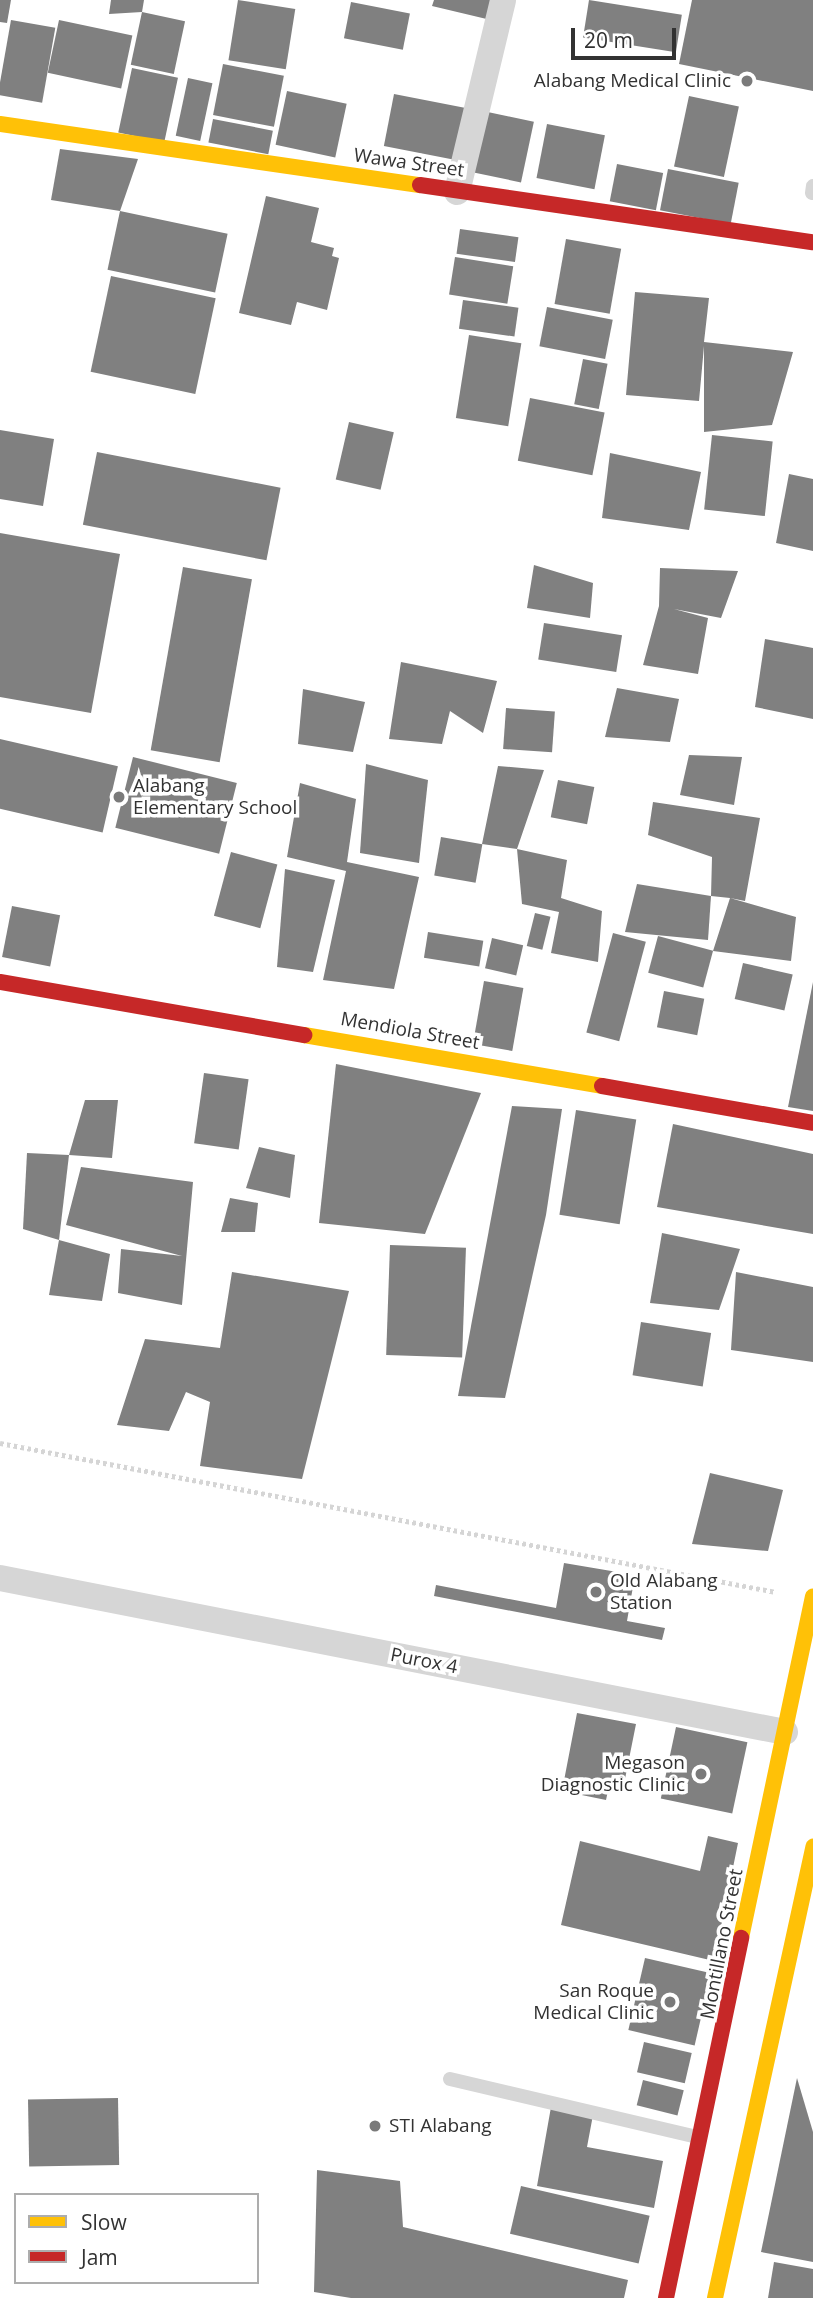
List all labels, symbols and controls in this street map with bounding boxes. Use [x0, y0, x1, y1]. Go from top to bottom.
scale bar [575, 14, 680, 58]
text: 20 m [584, 26, 633, 54]
place label: Alabang Medical Clinic [534, 70, 731, 92]
marker: Alabang Medical Clinic [737, 71, 757, 91]
street label: Wawa Street [352, 144, 466, 182]
place label: Alabang Elementary School [133, 775, 297, 819]
marker: Alabang Elementary School [111, 789, 127, 805]
street label: Mendiola Street [339, 1008, 481, 1054]
place label: Old Alabang Station [610, 1570, 718, 1614]
marker: Old Alabang Station [588, 1584, 604, 1600]
street label: Purox 4 [388, 1643, 460, 1679]
place label: Megason Diagnostic Clinic [541, 1752, 685, 1796]
marker: Megason Diagnostic Clinic [691, 1764, 711, 1784]
street label: Montillano Street [696, 1867, 748, 2021]
place label: San Roque Medical Clinic [533, 1980, 654, 2024]
marker: San Roque Medical Clinic [660, 1992, 680, 2012]
place label: STI Alabang [389, 2115, 492, 2137]
marker: STI Alabang [367, 2118, 383, 2134]
legend [14, 2193, 259, 2284]
text: Slow [81, 2208, 127, 2236]
text: Jam [81, 2243, 118, 2271]

